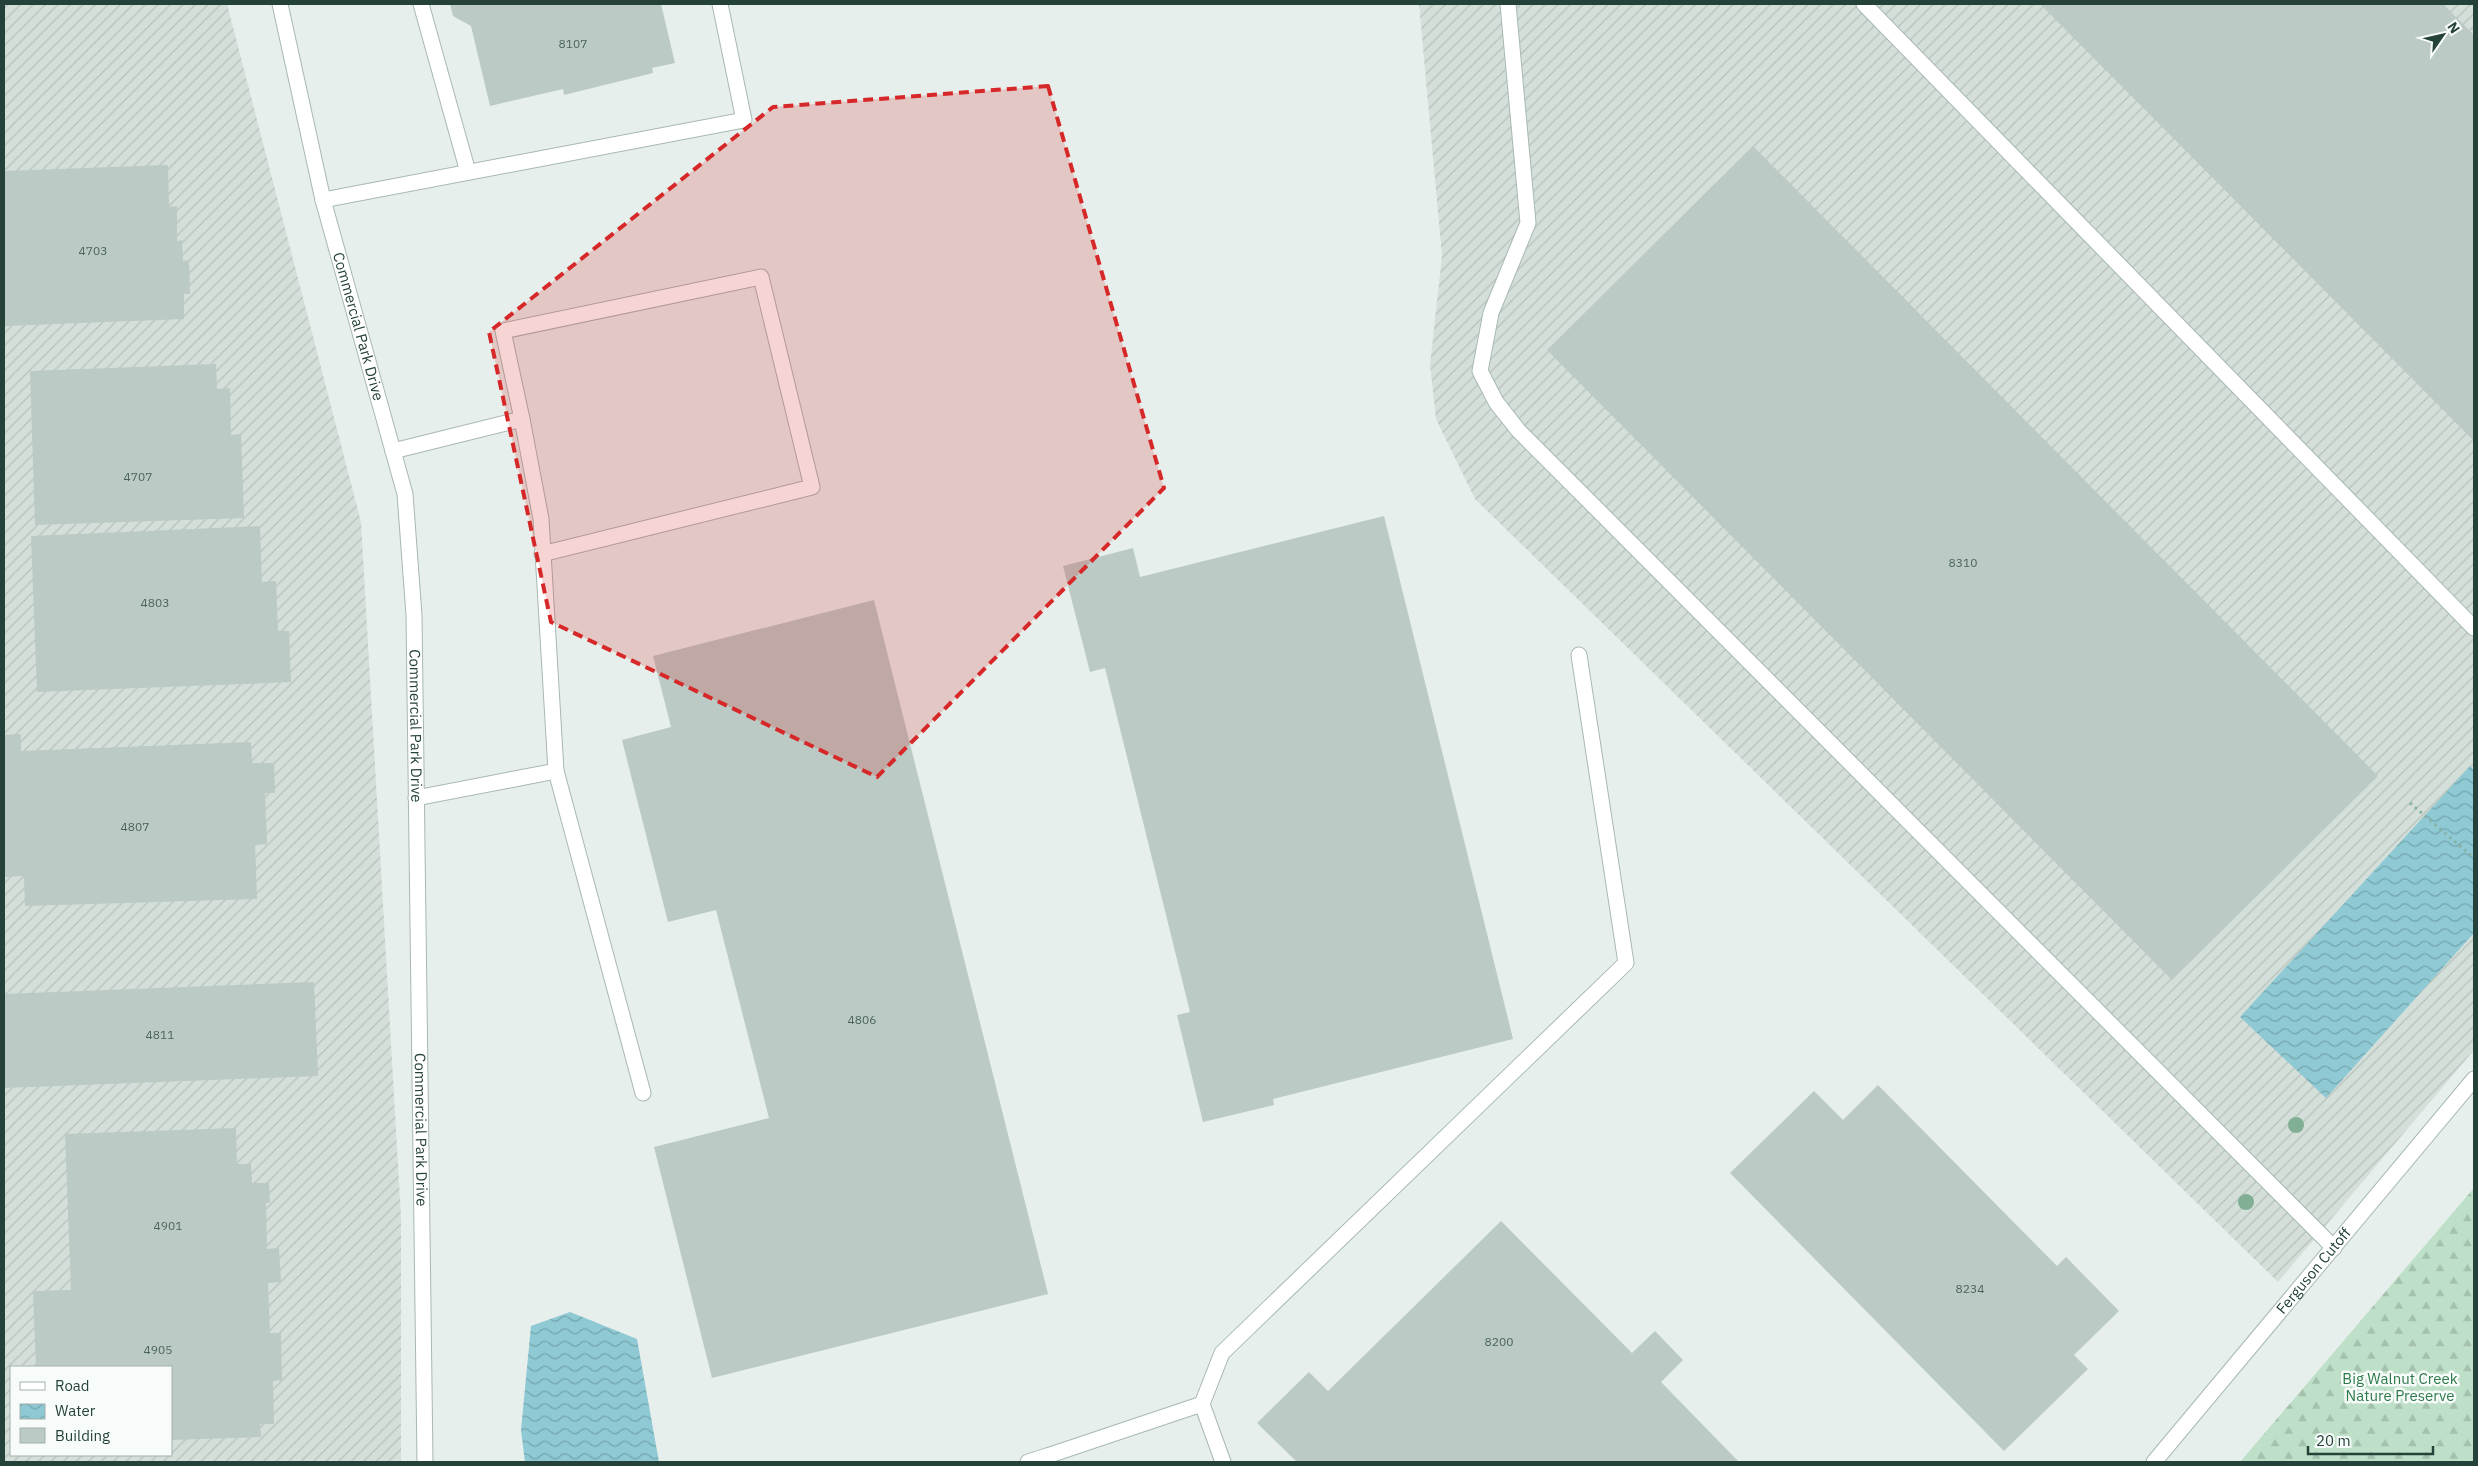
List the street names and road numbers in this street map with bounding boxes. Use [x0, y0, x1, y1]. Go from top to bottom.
street label: Commercial Park Drive [329, 250, 389, 403]
street label: Commercial Park Drive [405, 649, 426, 803]
street label: Commercial Park Drive [411, 1053, 432, 1207]
street label: Ferguson Cutoff [2272, 1223, 2355, 1318]

